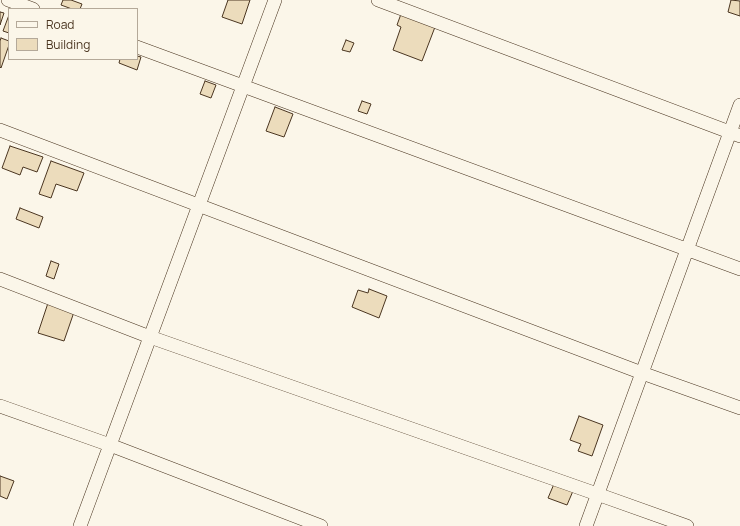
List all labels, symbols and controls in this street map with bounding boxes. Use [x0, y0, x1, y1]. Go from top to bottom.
legend [8, 8, 138, 60]
text: Road [46, 16, 74, 33]
text: Building [46, 36, 90, 53]

